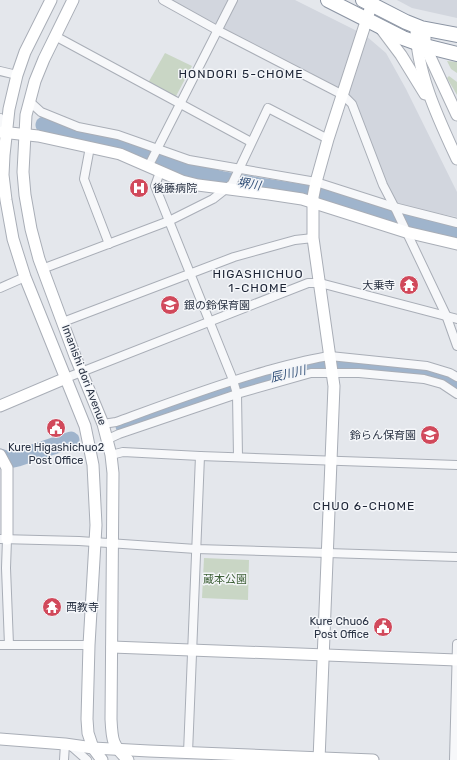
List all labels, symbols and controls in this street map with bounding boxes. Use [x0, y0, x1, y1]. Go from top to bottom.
district label: HONDORI 5-CHOME [179, 67, 303, 81]
water label: 堺川 [236, 175, 264, 193]
hospital icon: 後藤病院 [128, 177, 150, 199]
place label: 後藤病院 [153, 182, 197, 195]
district label: HIGASHICHUO 1-CHOME [212, 267, 304, 295]
temple icon: 大乗寺 [398, 274, 420, 296]
place label: 大乗寺 [362, 279, 395, 292]
school or university icon: 銀の鈴保育園 [159, 294, 181, 316]
place label: 銀の鈴保育園 [184, 299, 250, 312]
street label: Imanishi dori Avenue [59, 323, 109, 427]
water label: 辰川川 [269, 363, 309, 385]
public building icon: Kure Higashichuo2 Post Office [45, 417, 67, 439]
school or university icon: 鈴らん保育園 [419, 424, 441, 446]
place label: 鈴らん保育園 [350, 429, 416, 442]
place label: Kure Higashichuo2 Post Office [8, 441, 104, 467]
district label: CHUO 6-CHOME [313, 499, 415, 513]
park label: 蔵本公園 [203, 573, 247, 586]
temple icon: 西教寺 [41, 596, 63, 618]
place label: 西教寺 [66, 601, 99, 614]
place label: Kure Chuo6 Post Office [309, 615, 369, 641]
public building icon: Kure Chuo6 Post Office [372, 616, 394, 638]

